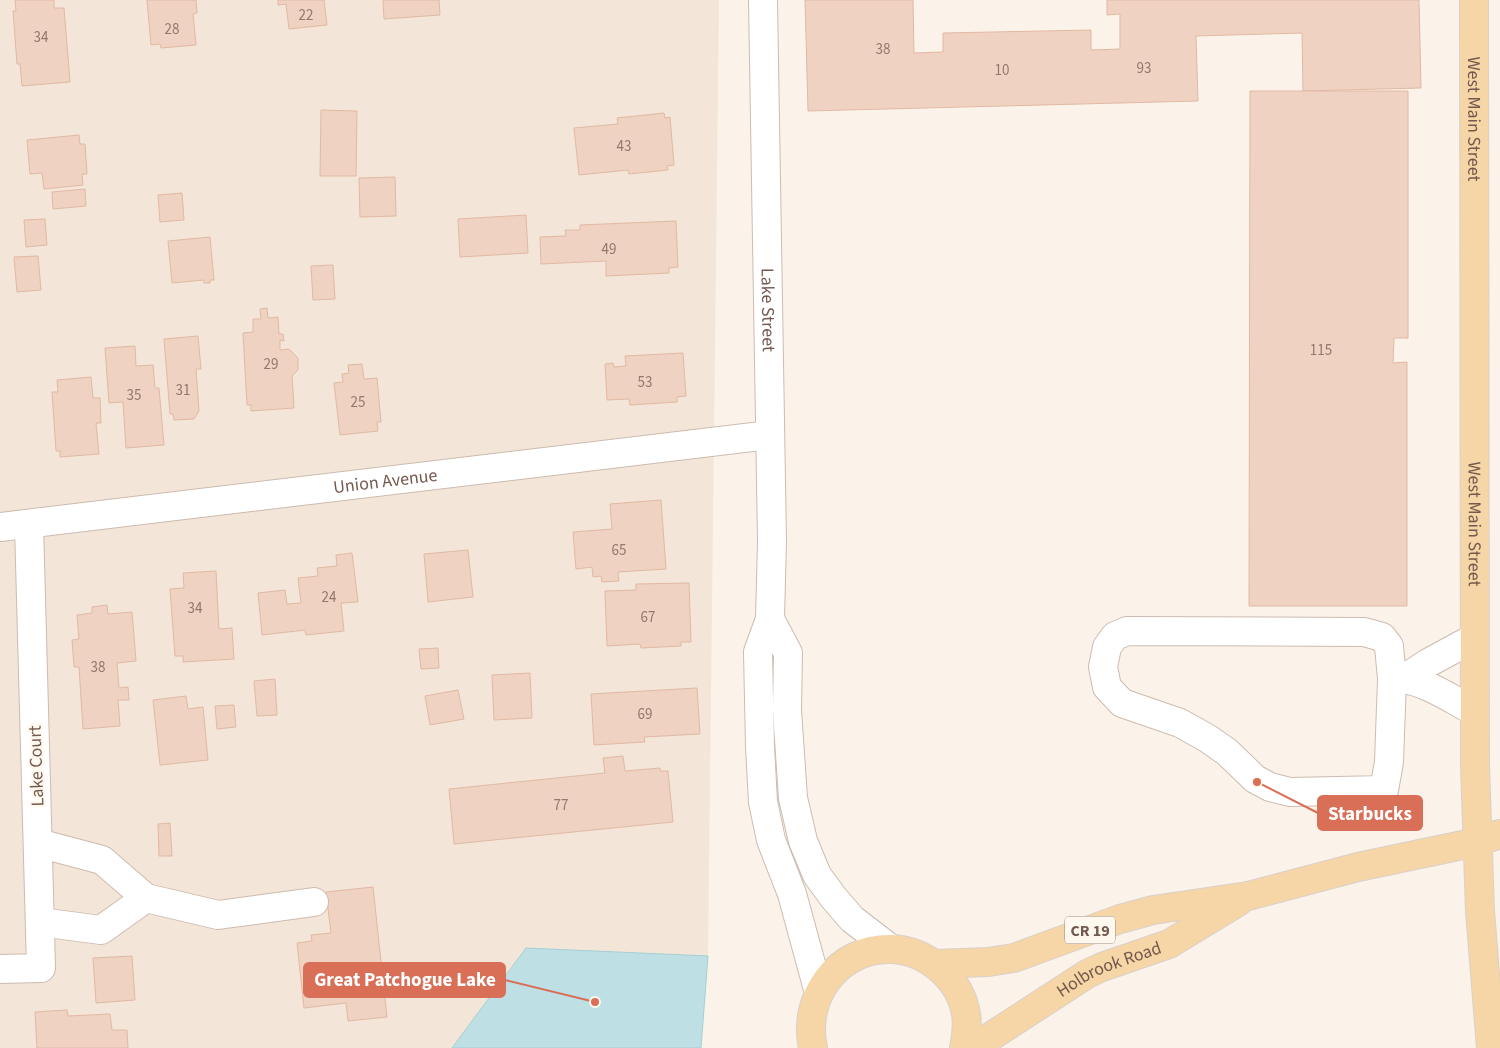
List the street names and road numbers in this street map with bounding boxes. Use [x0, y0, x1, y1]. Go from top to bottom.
street label: West Main Street [1461, 56, 1486, 182]
street label: Lake Street [754, 268, 781, 352]
street label: West Main Street [1462, 461, 1487, 587]
street label: Union Avenue [332, 463, 439, 500]
street label: Lake Court [23, 725, 50, 807]
road number: CR 19 [1065, 916, 1115, 944]
street label: Holbrook Road [1052, 936, 1165, 1004]

